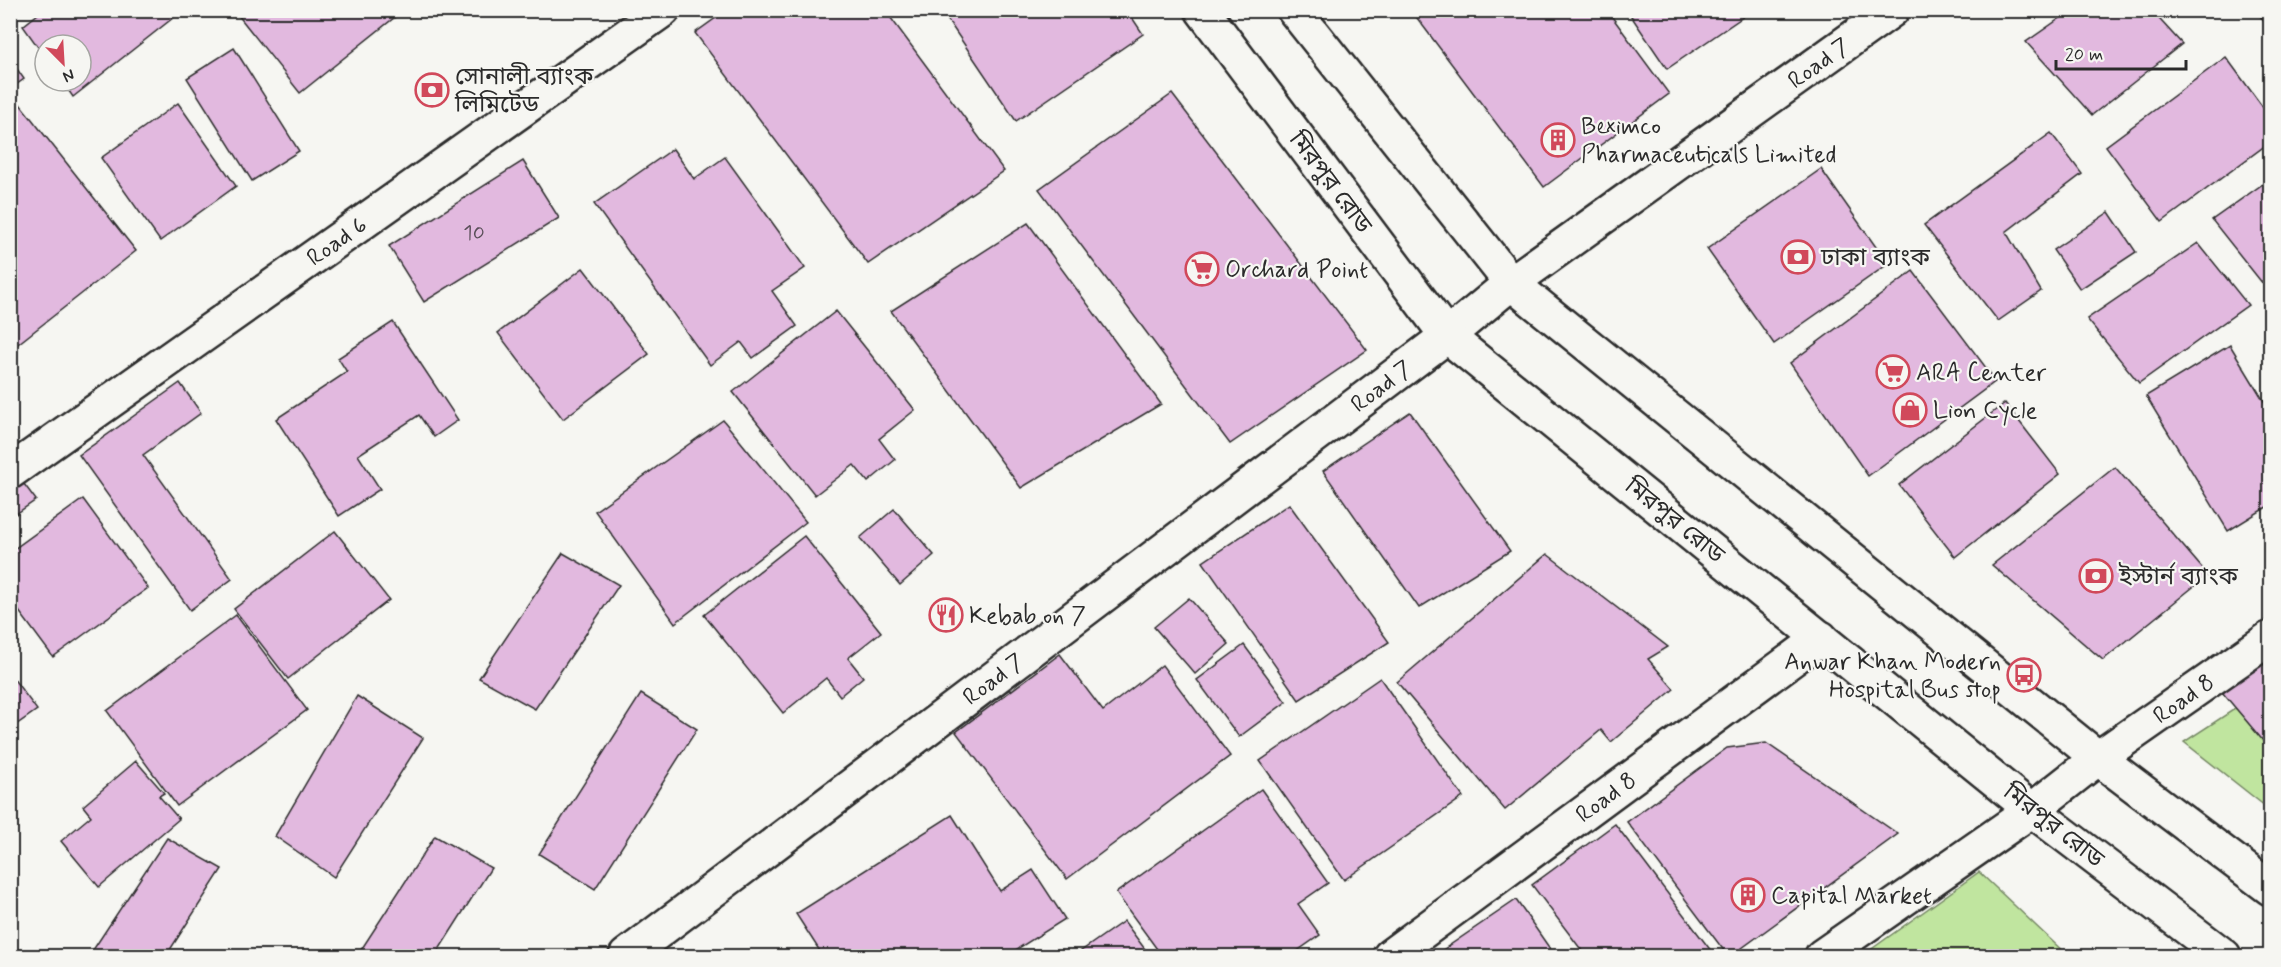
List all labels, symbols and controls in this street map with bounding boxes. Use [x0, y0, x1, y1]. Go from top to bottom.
street label: Road 7 [1782, 31, 1856, 97]
north arrow [33, 33, 93, 93]
scale bar [2056, 33, 2186, 71]
text: 20 m [2065, 43, 2103, 67]
place label: সোনালী ব্যাংক লিমিটেড [454, 62, 594, 121]
text: N [59, 64, 78, 87]
bank icon: সোনালী ব্যাংক লিমিটেড [414, 72, 450, 108]
place label: Beximco Pharmaceuticals Limited [1581, 112, 1837, 171]
building icon: Beximco Pharmaceuticals Limited [1540, 122, 1576, 158]
street label: মিরপুর রোড [1281, 125, 1379, 241]
street label: Road 6 [301, 210, 374, 274]
house number: 10 [463, 219, 485, 247]
bank icon: ঢাকা ব্যাংক [1780, 239, 1816, 275]
place label: ঢাকা ব্যাংক [1820, 243, 1930, 274]
supermarket icon: Orchard Point [1184, 251, 1220, 287]
place label: Orchard Point [1225, 255, 1368, 286]
street label: Road 7 [1345, 354, 1419, 420]
supermarket icon: ARA Center [1875, 354, 1911, 390]
place label: ARA Center [1916, 358, 2046, 389]
shop icon: Lion Cycle [1892, 392, 1928, 428]
place label: Lion Cycle [1933, 396, 2038, 427]
street label: মিরপুর রোড [1617, 471, 1731, 571]
bank icon: ইস্টার্ন ব্যাংক [2078, 558, 2114, 594]
place label: ইস্টার্ন ব্যাংক [2118, 561, 2238, 593]
restaurant icon: Kebab on 7 [928, 597, 964, 633]
place label: Kebab on 7 [969, 601, 1086, 632]
street label: Road 7 [957, 647, 1031, 713]
place label: Anwar Khan Modern Hospital Bus stop [1784, 647, 2001, 706]
bus stop icon: Anwar Khan Modern Hospital Bus stop [2006, 657, 2042, 693]
street label: Road 8 [2148, 667, 2221, 732]
street label: Road 8 [1570, 765, 1643, 831]
street label: মিরপুর রোড [1996, 776, 2111, 876]
building icon: Capital Market [1730, 877, 1766, 913]
place label: Capital Market [1771, 881, 1932, 912]

